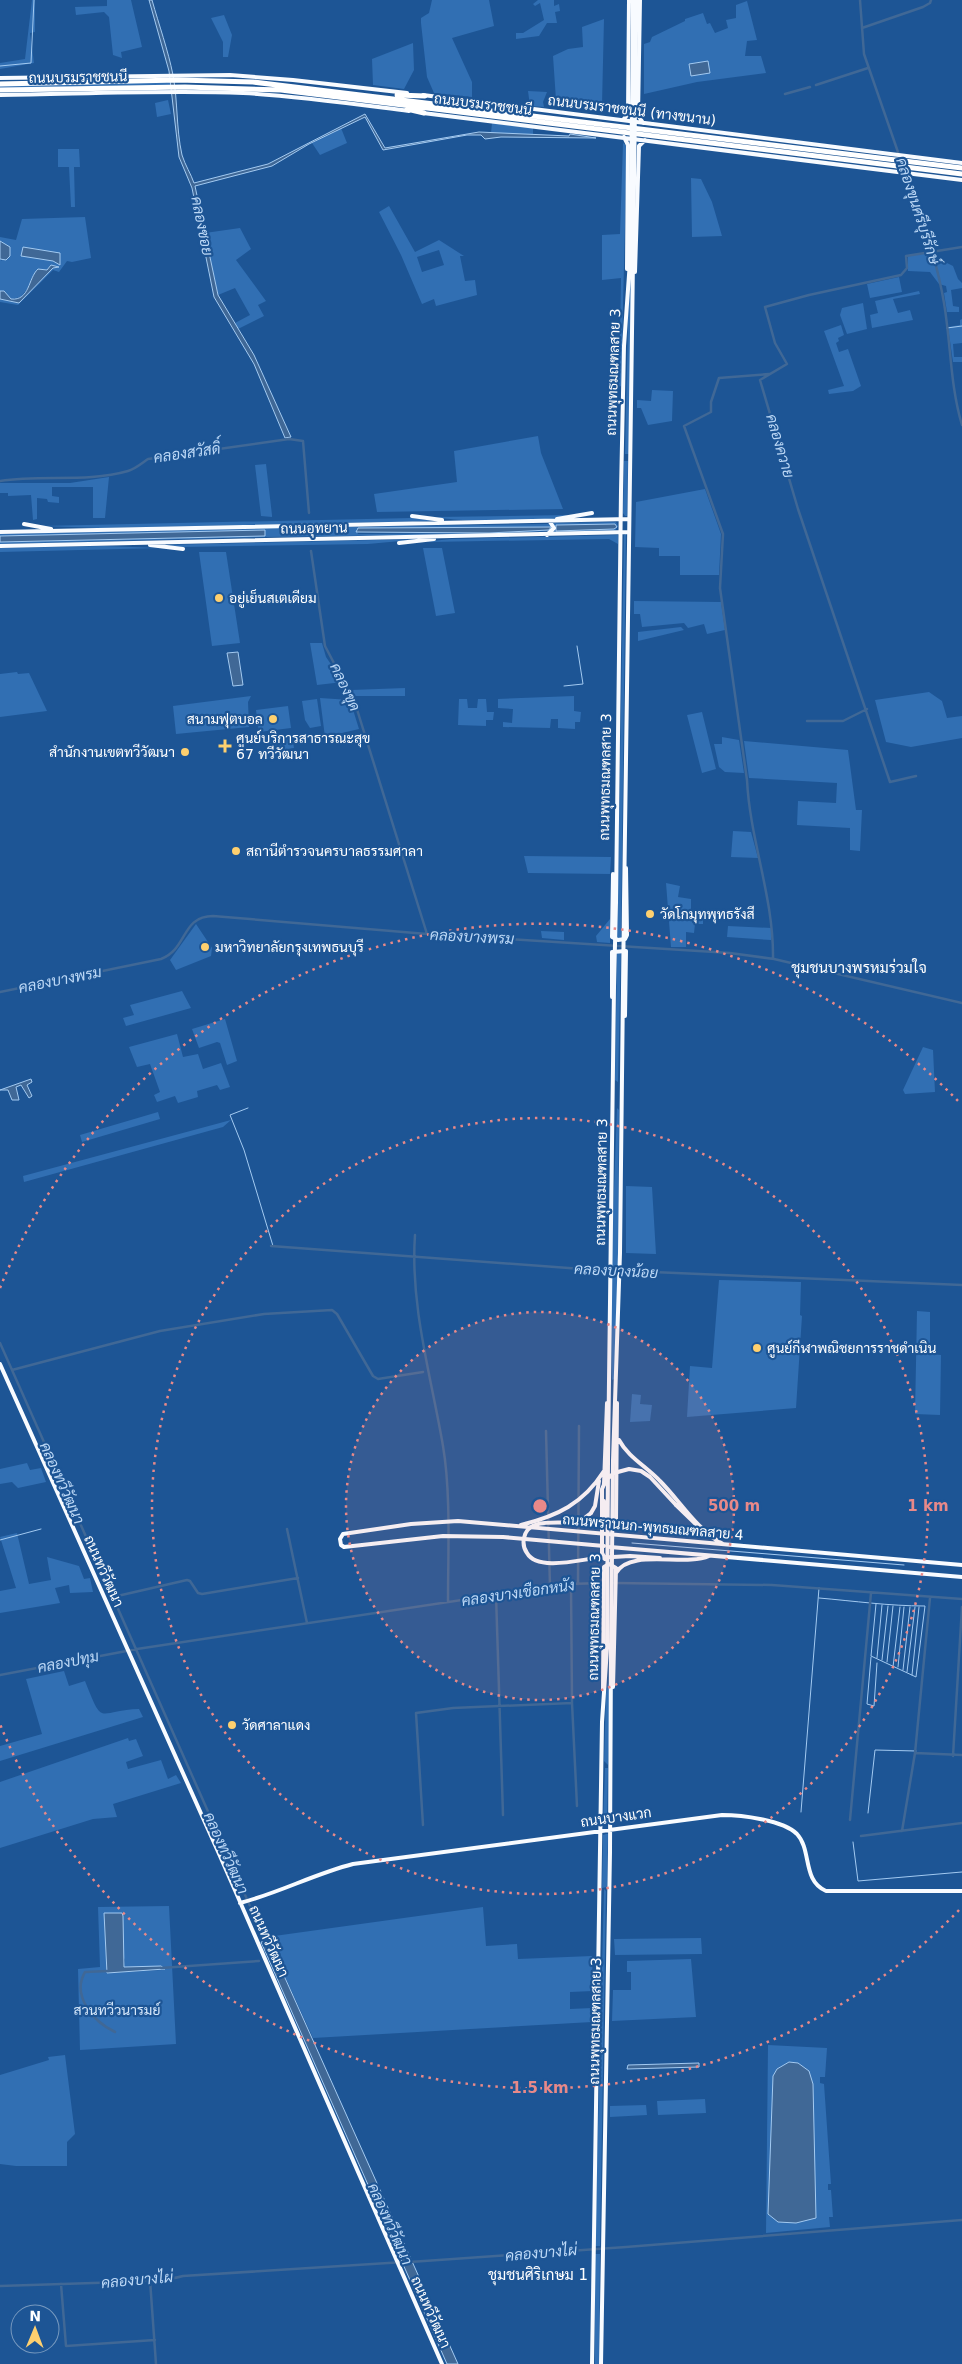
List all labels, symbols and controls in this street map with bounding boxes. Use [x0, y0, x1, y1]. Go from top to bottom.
street label: ถนนบรมราชชนนี [28, 67, 128, 86]
street label: ถนนบรมราชชนนี [433, 89, 533, 118]
street label: ถนนบรมราชชนนี (ทางขนาน) [547, 91, 717, 128]
water label: คลองขุนศรีบุรีรักษ์ [890, 155, 945, 269]
water label: คลองซอย [187, 195, 217, 258]
street label: ถนนพุทธมณฑลสาย 3 [603, 308, 625, 436]
water label: คลองควาย [762, 412, 798, 481]
water label: คลองสวัสดิ์ [152, 433, 224, 467]
street label: ถนนอุทยาน [280, 519, 348, 539]
place label: อยู่เย็นสเตเดียม [229, 589, 317, 608]
marker: อยู่เย็นสเตเดียม [213, 592, 225, 604]
water label: คลองขุด [324, 660, 364, 715]
place label: สนามฟุตบอล [187, 711, 263, 729]
marker: สนามฟุตบอล [267, 713, 279, 725]
street label: ถนนพุทธมณฑลสาย 3 [596, 713, 616, 841]
place label: ศูนย์บริการสาธารณะสุข 67 ทวีวัฒนา [236, 729, 370, 762]
marker: ศูนย์บริการสาธารณะสุข 67 ทวีวัฒนา [218, 739, 232, 753]
place label: สำนักงานเขตทวีวัฒนา [49, 743, 175, 760]
marker: สำนักงานเขตทวีวัฒนา [179, 746, 191, 758]
place label: สถานีตำรวจนครบาลธรรมศาลา [246, 842, 423, 859]
marker: สถานีตำรวจนครบาลธรรมศาลา [230, 845, 242, 857]
place label: วัดโกมุทพุทธรังสี [660, 905, 755, 924]
marker: วัดโกมุทพุทธรังสี [644, 908, 656, 920]
water label: คลองบางพรม [429, 926, 515, 948]
place label: มหาวิทยาลัยกรุงเทพธนบุรี [215, 938, 364, 957]
marker: มหาวิทยาลัยกรุงเทพธนบุรี [199, 941, 211, 953]
district label: ชุมชนบางพรหมร่วมใจ [791, 958, 927, 979]
water label: คลองบางพรม [17, 963, 103, 997]
street label: ถนนพุทธมณฑลสาย 3 [592, 1118, 612, 1246]
water label: คลองบางน้อย [574, 1259, 659, 1282]
place label: ศูนย์กีฬาพณิชยการราชดำเนิน [767, 1339, 937, 1358]
marker: ศูนย์กีฬาพณิชยการราชดำเนิน [751, 1342, 763, 1354]
water label: คลองทวีวัฒนา [36, 1439, 89, 1527]
centre of rings [531, 1497, 549, 1515]
text: 500 m [708, 1497, 760, 1515]
text: 1 km [907, 1497, 949, 1515]
street label: ถนนพรานนก-พุทธมณฑลสาย 4 [561, 1511, 744, 1545]
street label: ถนนทวีวัฒนา [81, 1532, 128, 1609]
street label: ถนนพุทธมณฑลสาย 3 [585, 1553, 605, 1681]
water label: คลองบางเชือกหนัง [460, 1575, 576, 1610]
water label: คลองปทุม [36, 1647, 101, 1679]
place label: วัดศาลาแดง [242, 1717, 310, 1733]
marker: วัดศาลาแดง [226, 1719, 238, 1731]
street label: ถนนบางแวก [579, 1804, 653, 1830]
water label: คลองทวีวัฒนา [200, 1809, 253, 1897]
street label: ถนนทวีวัฒนา [246, 1902, 293, 1979]
street label: ถนนพุทธมณฑลสาย 3 [586, 1957, 606, 2085]
park label: สวนทวีวนารมย์ [74, 2001, 160, 2018]
text: 1.5 km [511, 2079, 569, 2097]
water label: คลองทวีวัฒนา [364, 2180, 417, 2268]
water label: คลองบางไผ่ [504, 2240, 579, 2265]
district label: ชุมชนศิริเกษม 1 [488, 2266, 588, 2286]
water label: คลองบางไผ่ [100, 2267, 175, 2292]
street label: ถนนทวีวัฒนา [408, 2273, 455, 2350]
north arrow [10, 2304, 60, 2354]
text: N [29, 2308, 41, 2324]

